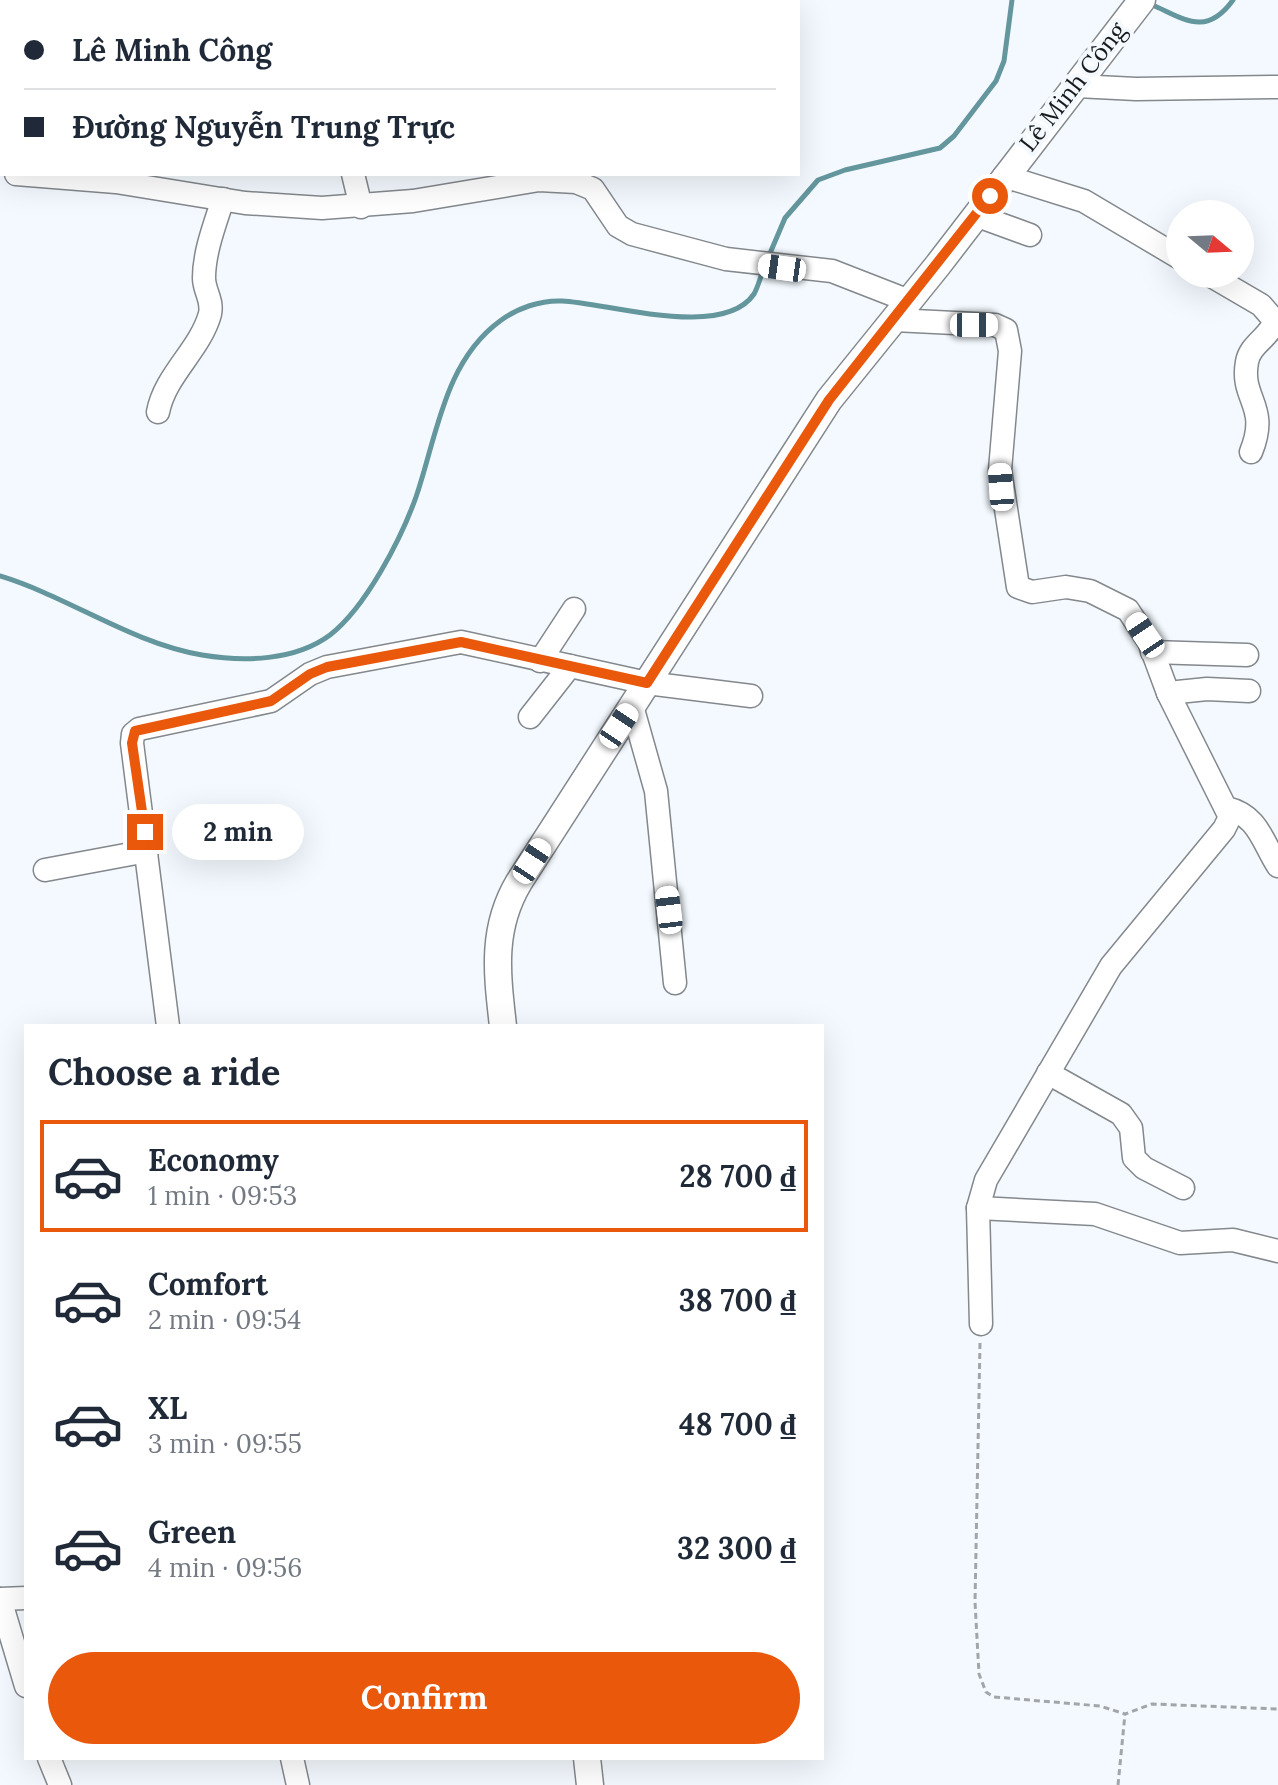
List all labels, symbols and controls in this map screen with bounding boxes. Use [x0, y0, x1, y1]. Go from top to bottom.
street label: Lê Minh Công [1012, 15, 1133, 158]
text: Lê Minh Công [72, 31, 272, 69]
text: Đường Nguyễn Trung Trực [72, 108, 455, 146]
route start [972, 178, 1008, 214]
north arrow [1166, 200, 1254, 288]
map controls [1166, 200, 1254, 288]
car [757, 253, 807, 283]
car [950, 313, 998, 337]
car [987, 462, 1015, 512]
car [1122, 608, 1168, 662]
car [596, 699, 642, 753]
callout: 2 min [173, 804, 305, 860]
route end [127, 814, 163, 850]
text: 2 min [203, 815, 273, 848]
car [509, 834, 555, 888]
car [654, 885, 684, 935]
text: Choose a ride [48, 1049, 280, 1095]
icon: car [52, 1140, 124, 1212]
text: Economy [148, 1141, 279, 1179]
text: 28 700 ₫ [679, 1157, 796, 1195]
text: 1 min · 09:53 [148, 1179, 297, 1212]
icon: car [52, 1264, 124, 1336]
text: Comfort [148, 1265, 268, 1303]
text: 38 700 ₫ [679, 1281, 796, 1319]
text: 2 min · 09:54 [148, 1303, 301, 1336]
icon: car [52, 1388, 124, 1460]
text: XL [148, 1389, 187, 1427]
text: 48 700 ₫ [679, 1405, 796, 1443]
text: 3 min · 09:55 [148, 1427, 302, 1460]
icon: car [52, 1512, 124, 1584]
text: Green [148, 1513, 236, 1551]
text: 32 300 ₫ [677, 1529, 796, 1567]
text: 4 min · 09:56 [148, 1551, 302, 1584]
button: Confirm [48, 1652, 800, 1744]

